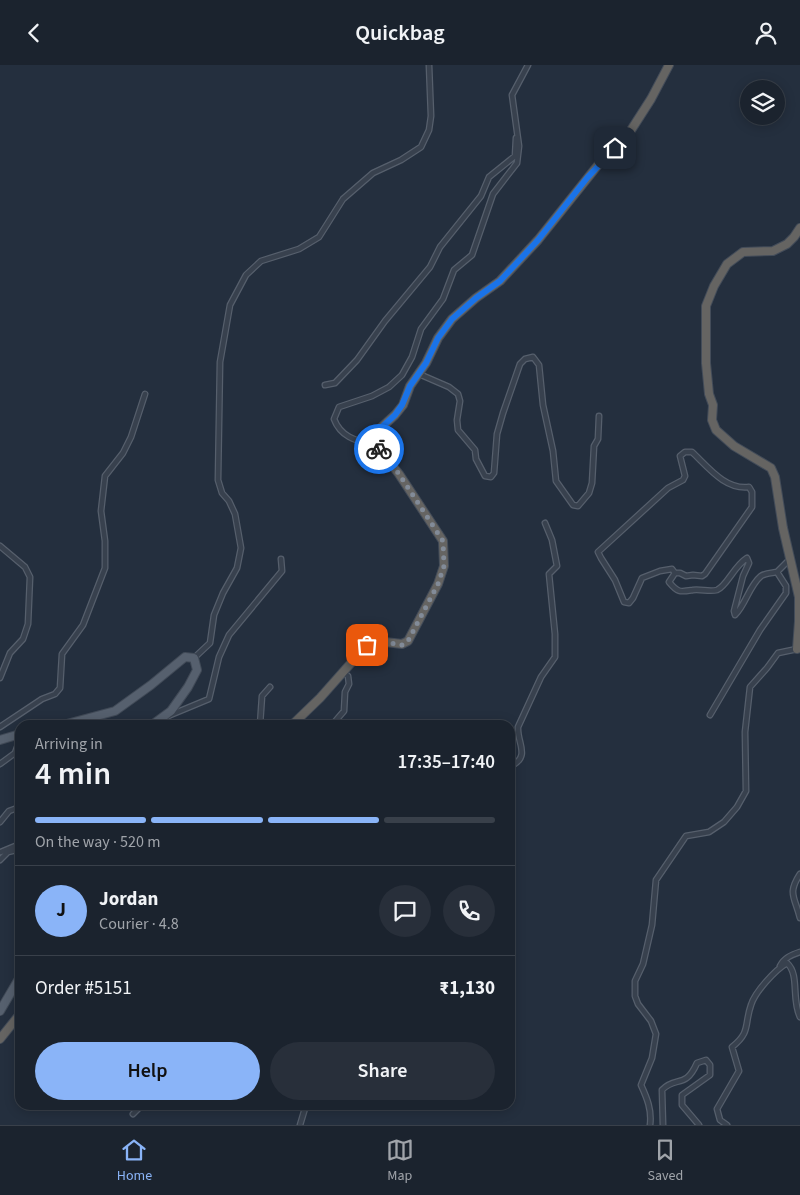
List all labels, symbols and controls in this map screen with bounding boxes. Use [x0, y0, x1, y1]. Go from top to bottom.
text: Quickbag [355, 17, 445, 49]
icon: back [20, 19, 48, 47]
icon: person [752, 19, 780, 47]
map controls [740, 80, 785, 125]
button: layers [740, 80, 785, 125]
pin [594, 127, 636, 169]
icon: home [601, 134, 629, 162]
courier [354, 424, 404, 474]
icon: bike [365, 435, 393, 463]
pin [346, 624, 388, 666]
icon: bag [353, 631, 381, 659]
text: Arriving in [35, 733, 103, 755]
text: 17:35–17:40 [397, 749, 495, 776]
text: 4 min [35, 751, 111, 797]
text: On the way · 520 m [35, 831, 160, 853]
button: chat [379, 885, 431, 937]
button: phone [443, 885, 495, 937]
text: Jordan [99, 886, 158, 913]
text: J [56, 897, 66, 924]
text: Courier · 4.8 [99, 913, 179, 935]
text: Order #5151 [35, 975, 132, 1002]
text: ₹1,130 [439, 975, 495, 1002]
button: Help [35, 1042, 260, 1100]
button: Share [270, 1042, 495, 1100]
tab: Home [117, 1136, 152, 1186]
tab: Map [386, 1136, 414, 1186]
tab: Saved [647, 1136, 683, 1186]

